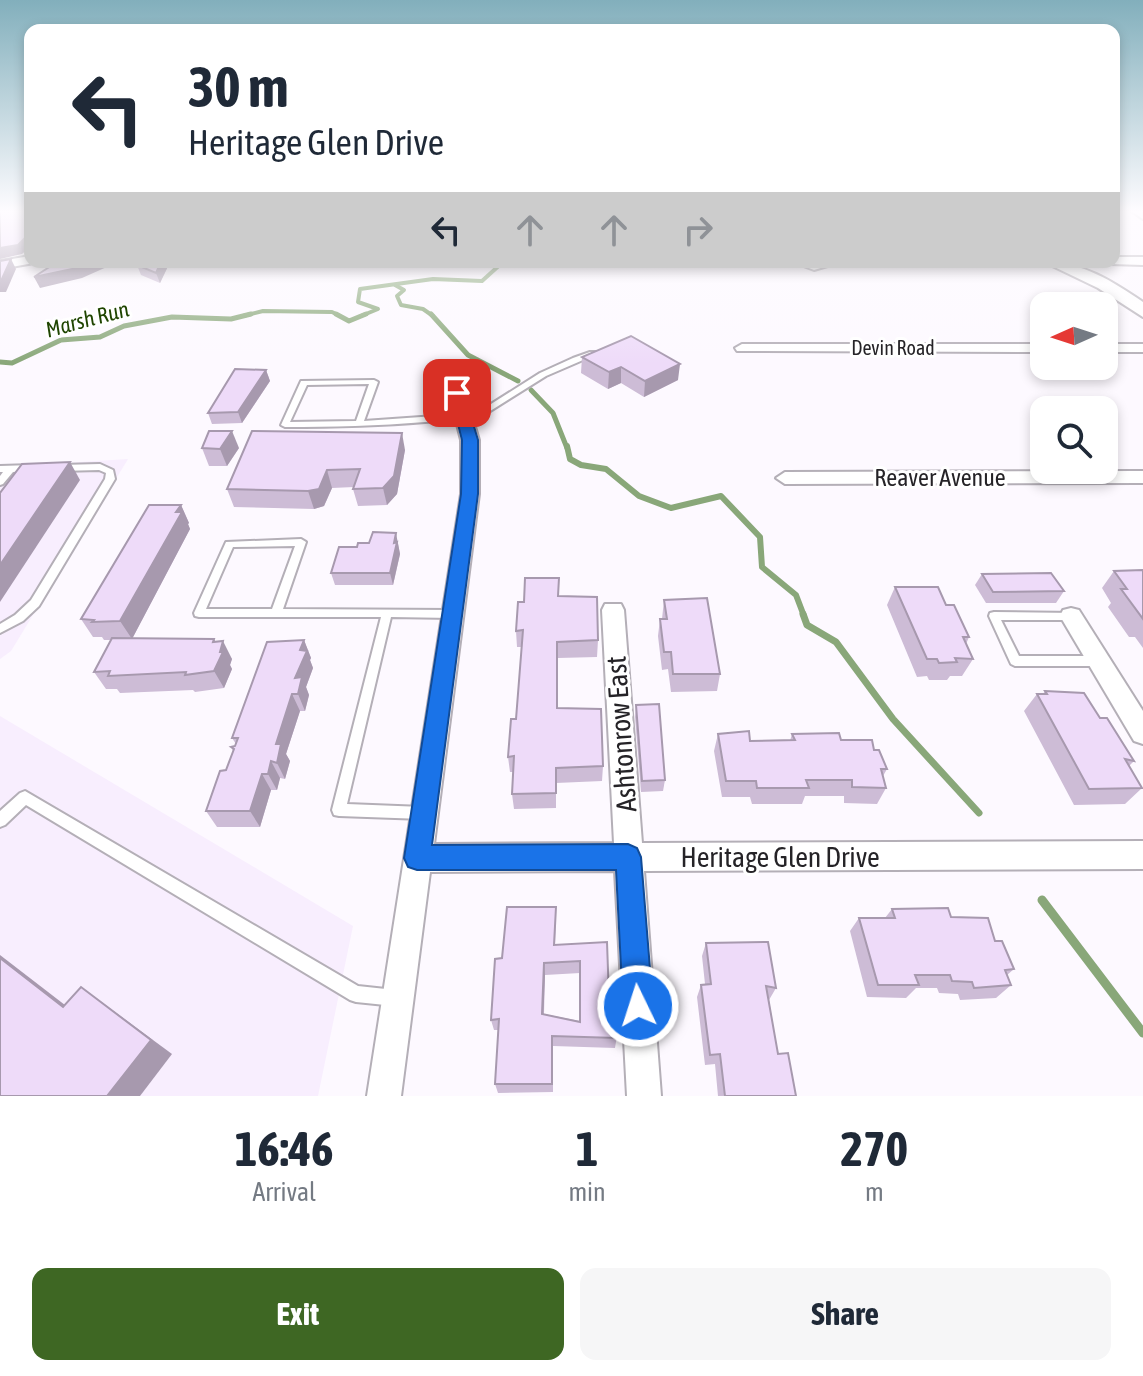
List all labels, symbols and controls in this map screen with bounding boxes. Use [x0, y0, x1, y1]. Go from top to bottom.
text: 30 m [188, 55, 289, 119]
icon: left [56, 56, 160, 160]
text: Heritage Glen Drive [188, 121, 444, 163]
icon: left [424, 208, 468, 252]
icon: ahead [508, 208, 552, 252]
icon: ahead [592, 208, 636, 252]
icon: right [676, 208, 720, 252]
north arrow [1030, 292, 1118, 380]
map controls [1030, 292, 1118, 484]
water label: Marsh Run [42, 295, 132, 343]
street label: Devin Road [851, 336, 935, 359]
pin [423, 359, 491, 427]
icon: arrive [435, 371, 479, 415]
button: search [1030, 396, 1118, 484]
street label: Reaver Avenue [874, 464, 1006, 491]
street label: Ashtonrow East [600, 655, 642, 813]
street label: Heritage Glen Drive [680, 841, 880, 873]
position arrow [596, 964, 680, 1048]
text: 16:46 [235, 1121, 334, 1176]
text: 1 [576, 1121, 598, 1176]
text: 270 [841, 1121, 908, 1176]
text: Arrival [252, 1177, 316, 1207]
text: min [568, 1177, 606, 1207]
text: m [865, 1177, 884, 1207]
button: Exit [32, 1268, 564, 1360]
button: Share [580, 1268, 1111, 1360]

